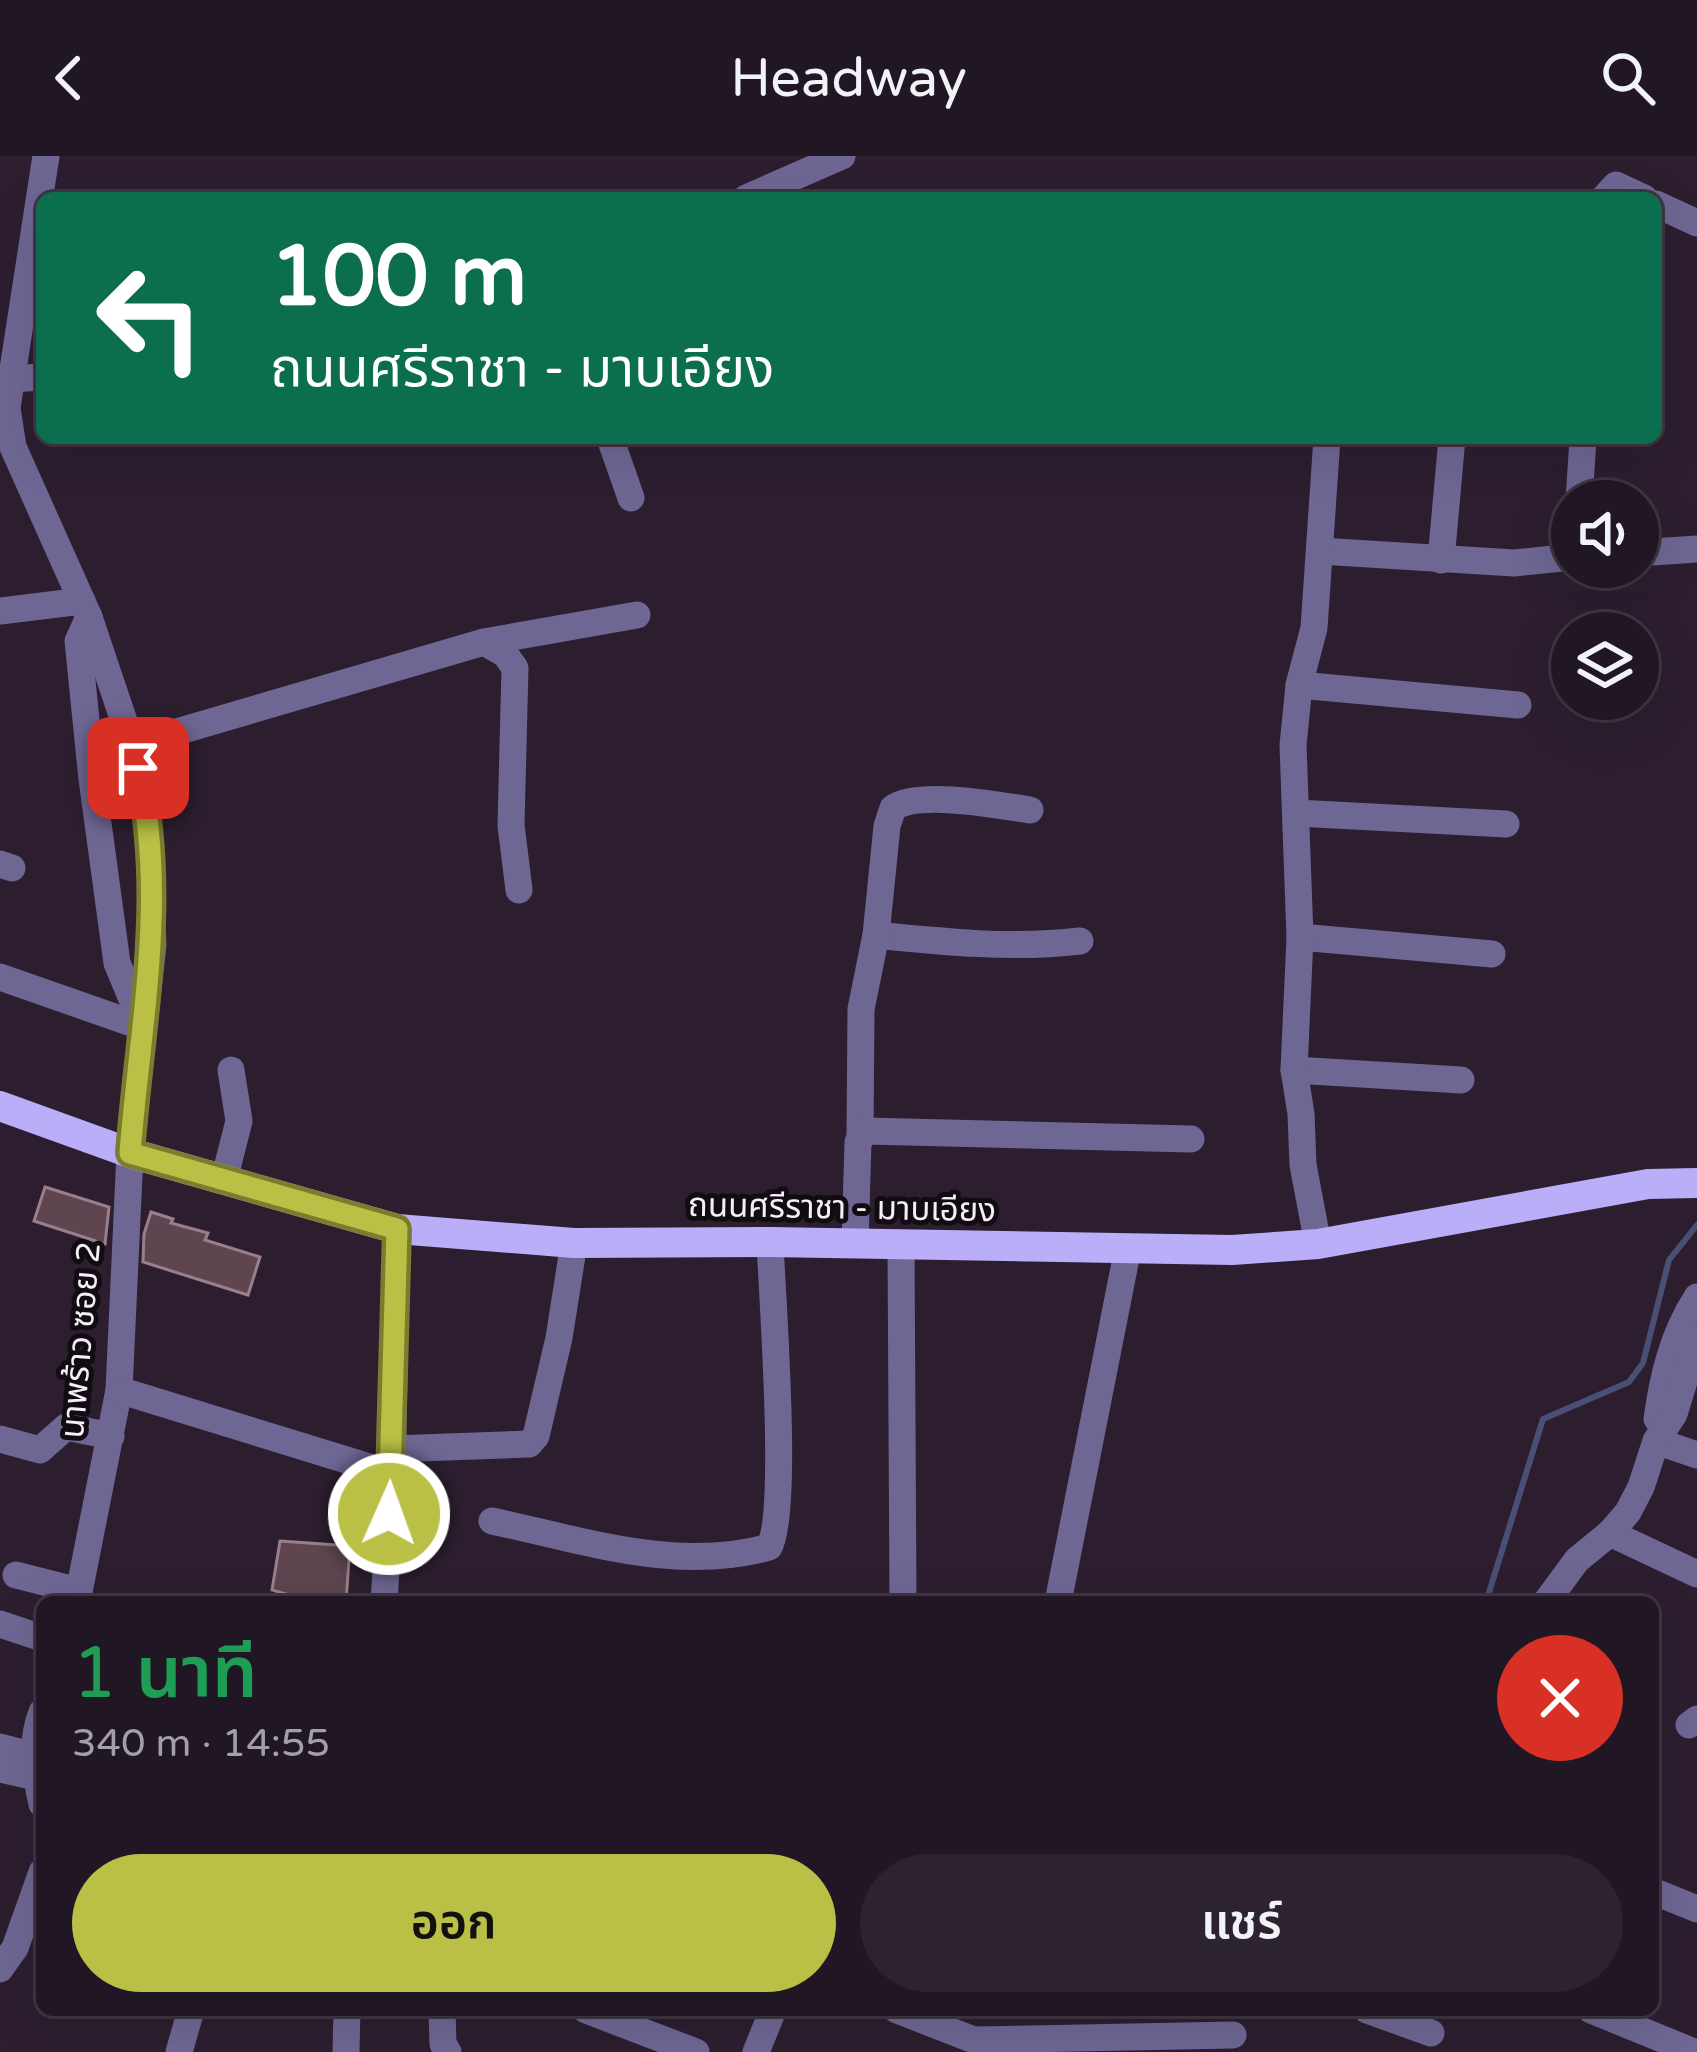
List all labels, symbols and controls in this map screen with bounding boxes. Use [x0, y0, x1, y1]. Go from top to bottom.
icon: back [36, 45, 102, 111]
icon: search [1595, 45, 1661, 111]
text: Headway [730, 46, 967, 111]
text: 100 m [270, 227, 527, 328]
icon: left [72, 240, 228, 396]
text: ถนนศรีราชา - มาบเอียง [270, 336, 774, 401]
map controls [1551, 480, 1659, 720]
button: sound [1551, 480, 1659, 588]
button: layers [1551, 612, 1659, 720]
pin [87, 717, 189, 819]
icon: arrive [105, 735, 171, 801]
street label: ถนนศรีราชา - มาบเอียง [688, 1186, 996, 1230]
street label: นาพร้าว ซอย 2 [53, 1240, 109, 1440]
position arrow [326, 1451, 452, 1577]
text: 1 นาที [72, 1631, 258, 1718]
button: close [1497, 1635, 1623, 1761]
text: 340 m · 14:55 [72, 1720, 330, 1767]
button: ออก [72, 1854, 836, 1992]
button: แชร์ [860, 1854, 1623, 1992]

